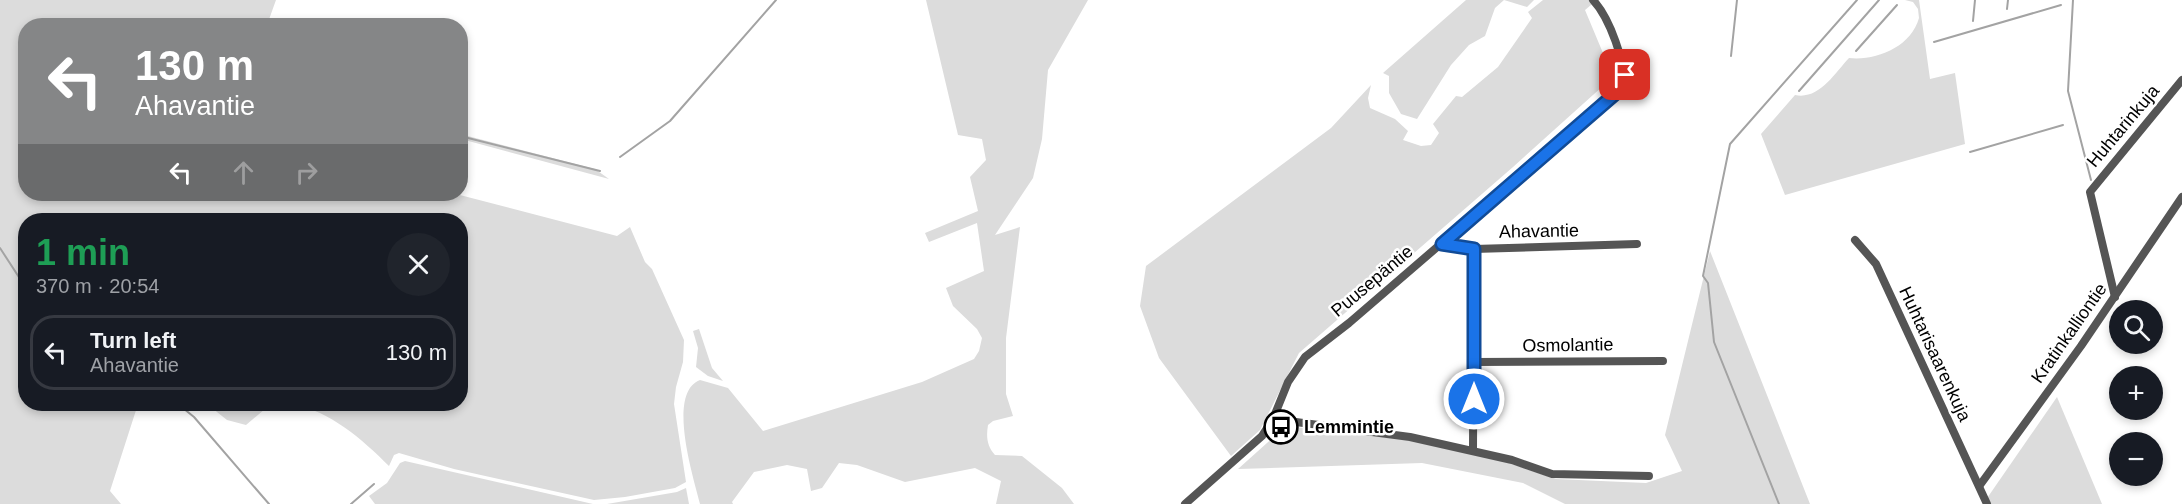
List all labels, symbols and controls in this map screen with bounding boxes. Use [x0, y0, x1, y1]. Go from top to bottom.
icon: left [36, 42, 114, 120]
text: 130 m [135, 42, 254, 89]
pin [1599, 49, 1650, 100]
icon: arrive [1608, 58, 1641, 91]
street label: Huhtarinkuja [2083, 80, 2164, 171]
text: Ahavantie [135, 91, 255, 121]
icon: left [164, 156, 197, 189]
icon: ahead [227, 156, 260, 189]
icon: right [290, 156, 323, 189]
street label: Ahavantie [1499, 220, 1579, 242]
text: 1 min [36, 232, 130, 273]
button: close [387, 233, 450, 296]
street label: Puusepäntie [1327, 241, 1417, 321]
text: 370 m · 20:54 [36, 275, 159, 297]
street label: Kratinkalliontie [2027, 279, 2111, 387]
street label: Huhtarisaarenkuja [1895, 284, 1975, 425]
map controls [2109, 300, 2163, 486]
button: search [2109, 300, 2163, 354]
text: Turn left [90, 328, 176, 353]
street label: Osmolantie [1522, 334, 1614, 356]
icon: left [39, 336, 72, 369]
text: 130 m [386, 340, 447, 365]
text: Ahavantie [90, 354, 179, 376]
button: + [2109, 366, 2163, 420]
position arrow [1442, 367, 1506, 431]
bus stop icon: Lemmintie [1263, 409, 1299, 445]
place label: Lemmintie [1304, 417, 1394, 437]
button: − [2109, 432, 2163, 486]

